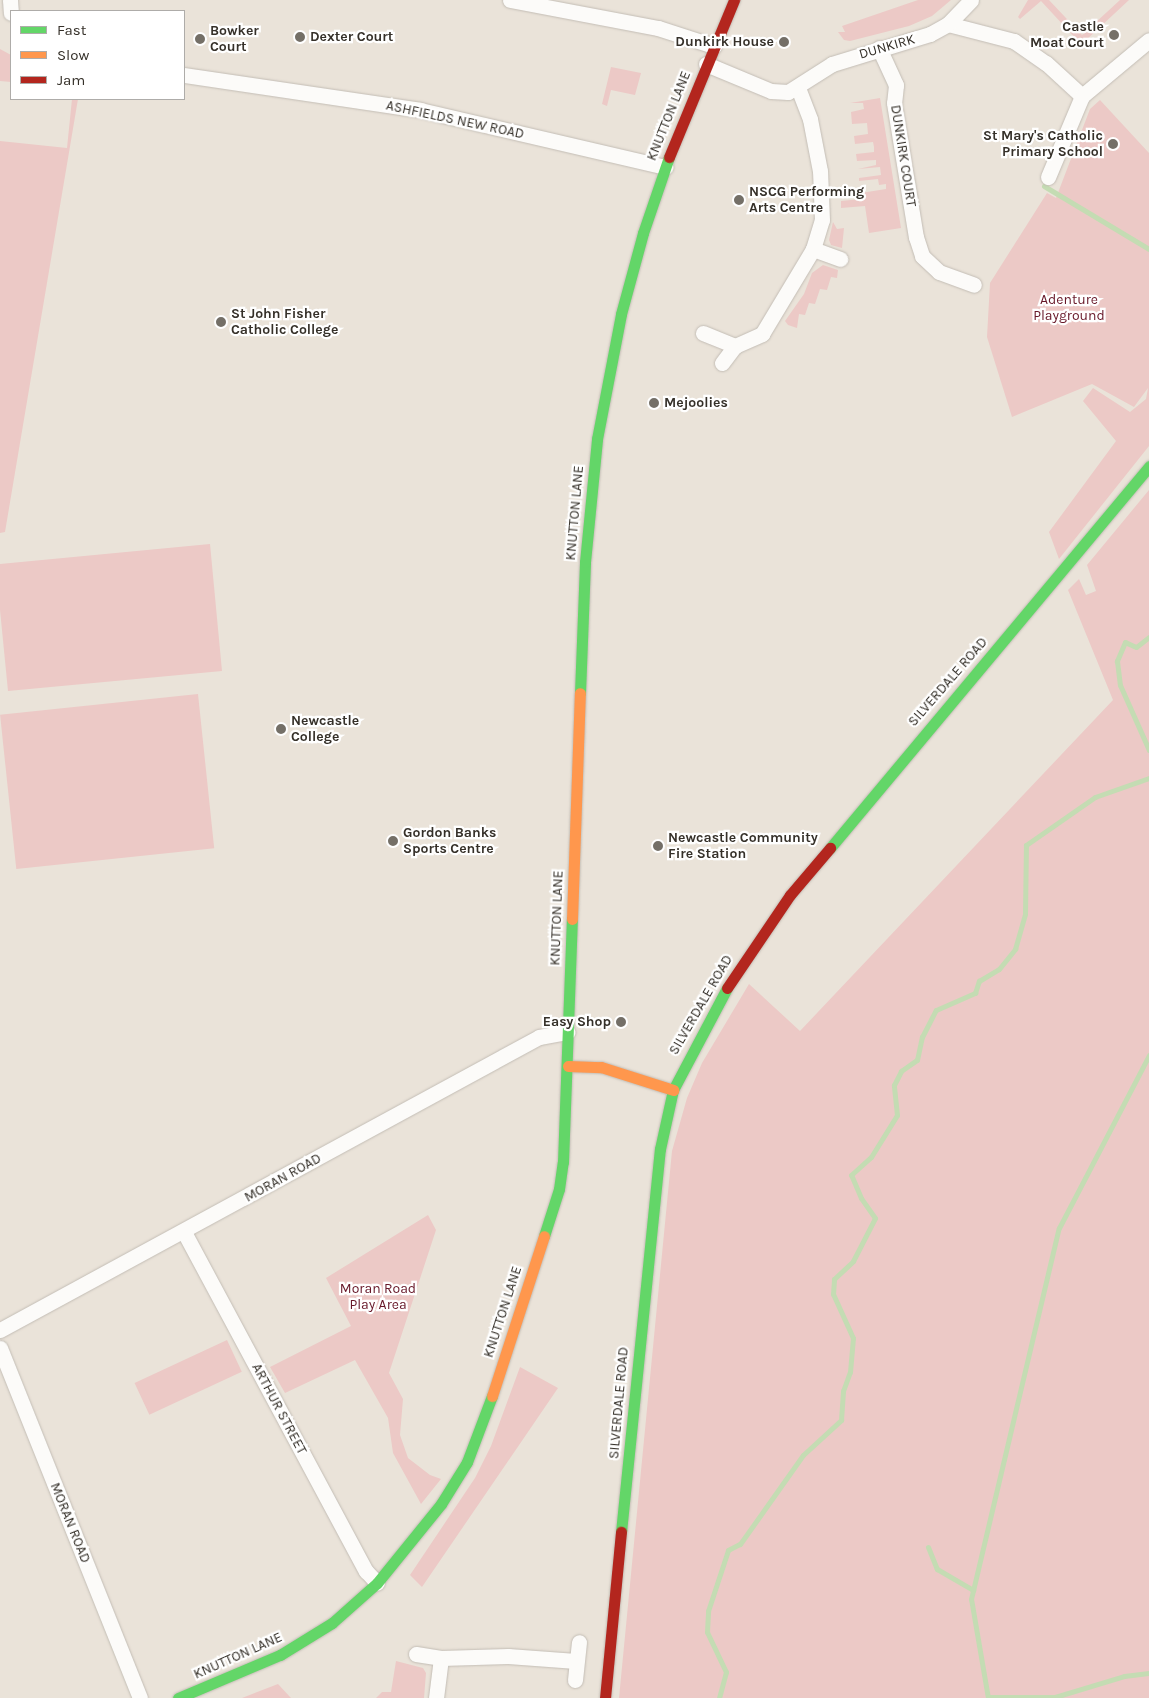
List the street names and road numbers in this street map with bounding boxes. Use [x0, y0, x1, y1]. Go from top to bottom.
street label: DUNKIRK [857, 31, 917, 63]
street label: KNUTTON LANE [643, 69, 695, 163]
street label: ASHFIELDS NEW ROAD [384, 97, 526, 143]
street label: DUNKIRK COURT [887, 104, 919, 208]
street label: KNUTTON LANE [562, 465, 588, 561]
street label: SILVERDALE ROAD [905, 634, 991, 730]
street label: KNUTTON LANE [547, 870, 567, 966]
street label: SILVERDALE ROAD [666, 952, 736, 1058]
street label: MORAN ROAD [242, 1150, 324, 1206]
street label: KNUTTON LANE [480, 1264, 526, 1360]
street label: SILVERDALE ROAD [606, 1346, 632, 1460]
street label: ARTHUR STREET [248, 1361, 310, 1457]
street label: MORAN ROAD [46, 1480, 94, 1566]
street label: KNUTTON LANE [191, 1629, 285, 1683]

